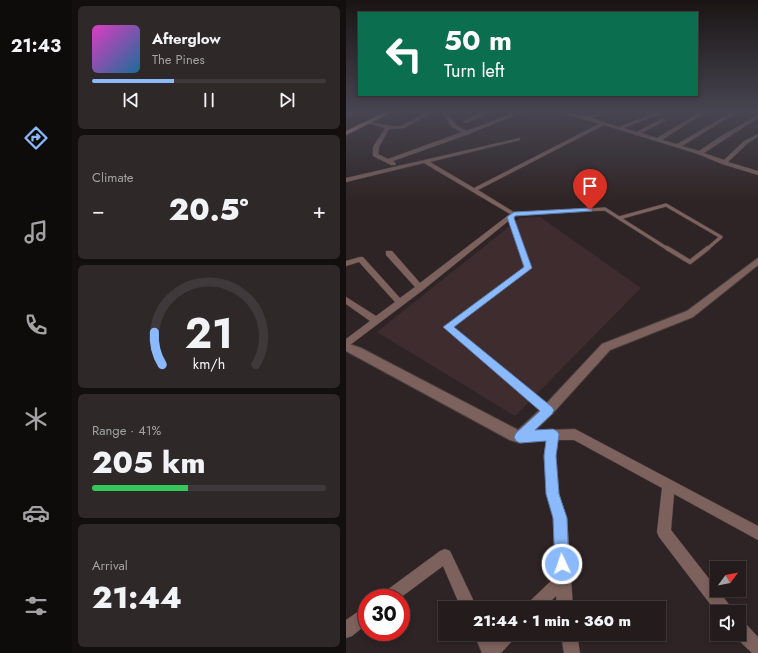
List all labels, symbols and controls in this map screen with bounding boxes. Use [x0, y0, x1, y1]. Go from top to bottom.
text: 50 m [444, 20, 512, 61]
text: Afterglow [152, 28, 221, 50]
icon: left [378, 28, 430, 80]
text: 21:43 [11, 33, 61, 59]
text: The Pines [152, 50, 205, 69]
text: Turn left [444, 58, 504, 84]
icon: previous [120, 89, 142, 111]
icon: pause [198, 89, 220, 111]
icon: next [276, 89, 298, 111]
icon: directions [22, 124, 50, 152]
text: Climate [92, 168, 133, 187]
pin [573, 169, 607, 210]
icon: arrive [579, 175, 601, 197]
text: 20.5° [169, 188, 249, 231]
text: − [92, 194, 105, 226]
text: + [312, 194, 326, 226]
icon: music [22, 218, 50, 246]
text: 21 [185, 302, 233, 363]
icon: phone [22, 311, 50, 339]
text: km/h [193, 353, 225, 373]
icon: climate [22, 405, 50, 433]
text: Range · 41% [92, 421, 161, 440]
text: 205 km [92, 441, 205, 484]
icon: car [22, 499, 50, 527]
position arrow [541, 543, 583, 585]
text: Arrival [92, 556, 128, 575]
north arrow [710, 561, 746, 597]
map controls [710, 561, 746, 641]
text: 21:44 [92, 576, 182, 619]
speed limit sign: 30 [358, 589, 410, 641]
icon: filters [22, 592, 50, 620]
button: sound [710, 605, 746, 641]
text: 21:44 · 1 min · 360 m [473, 610, 631, 632]

